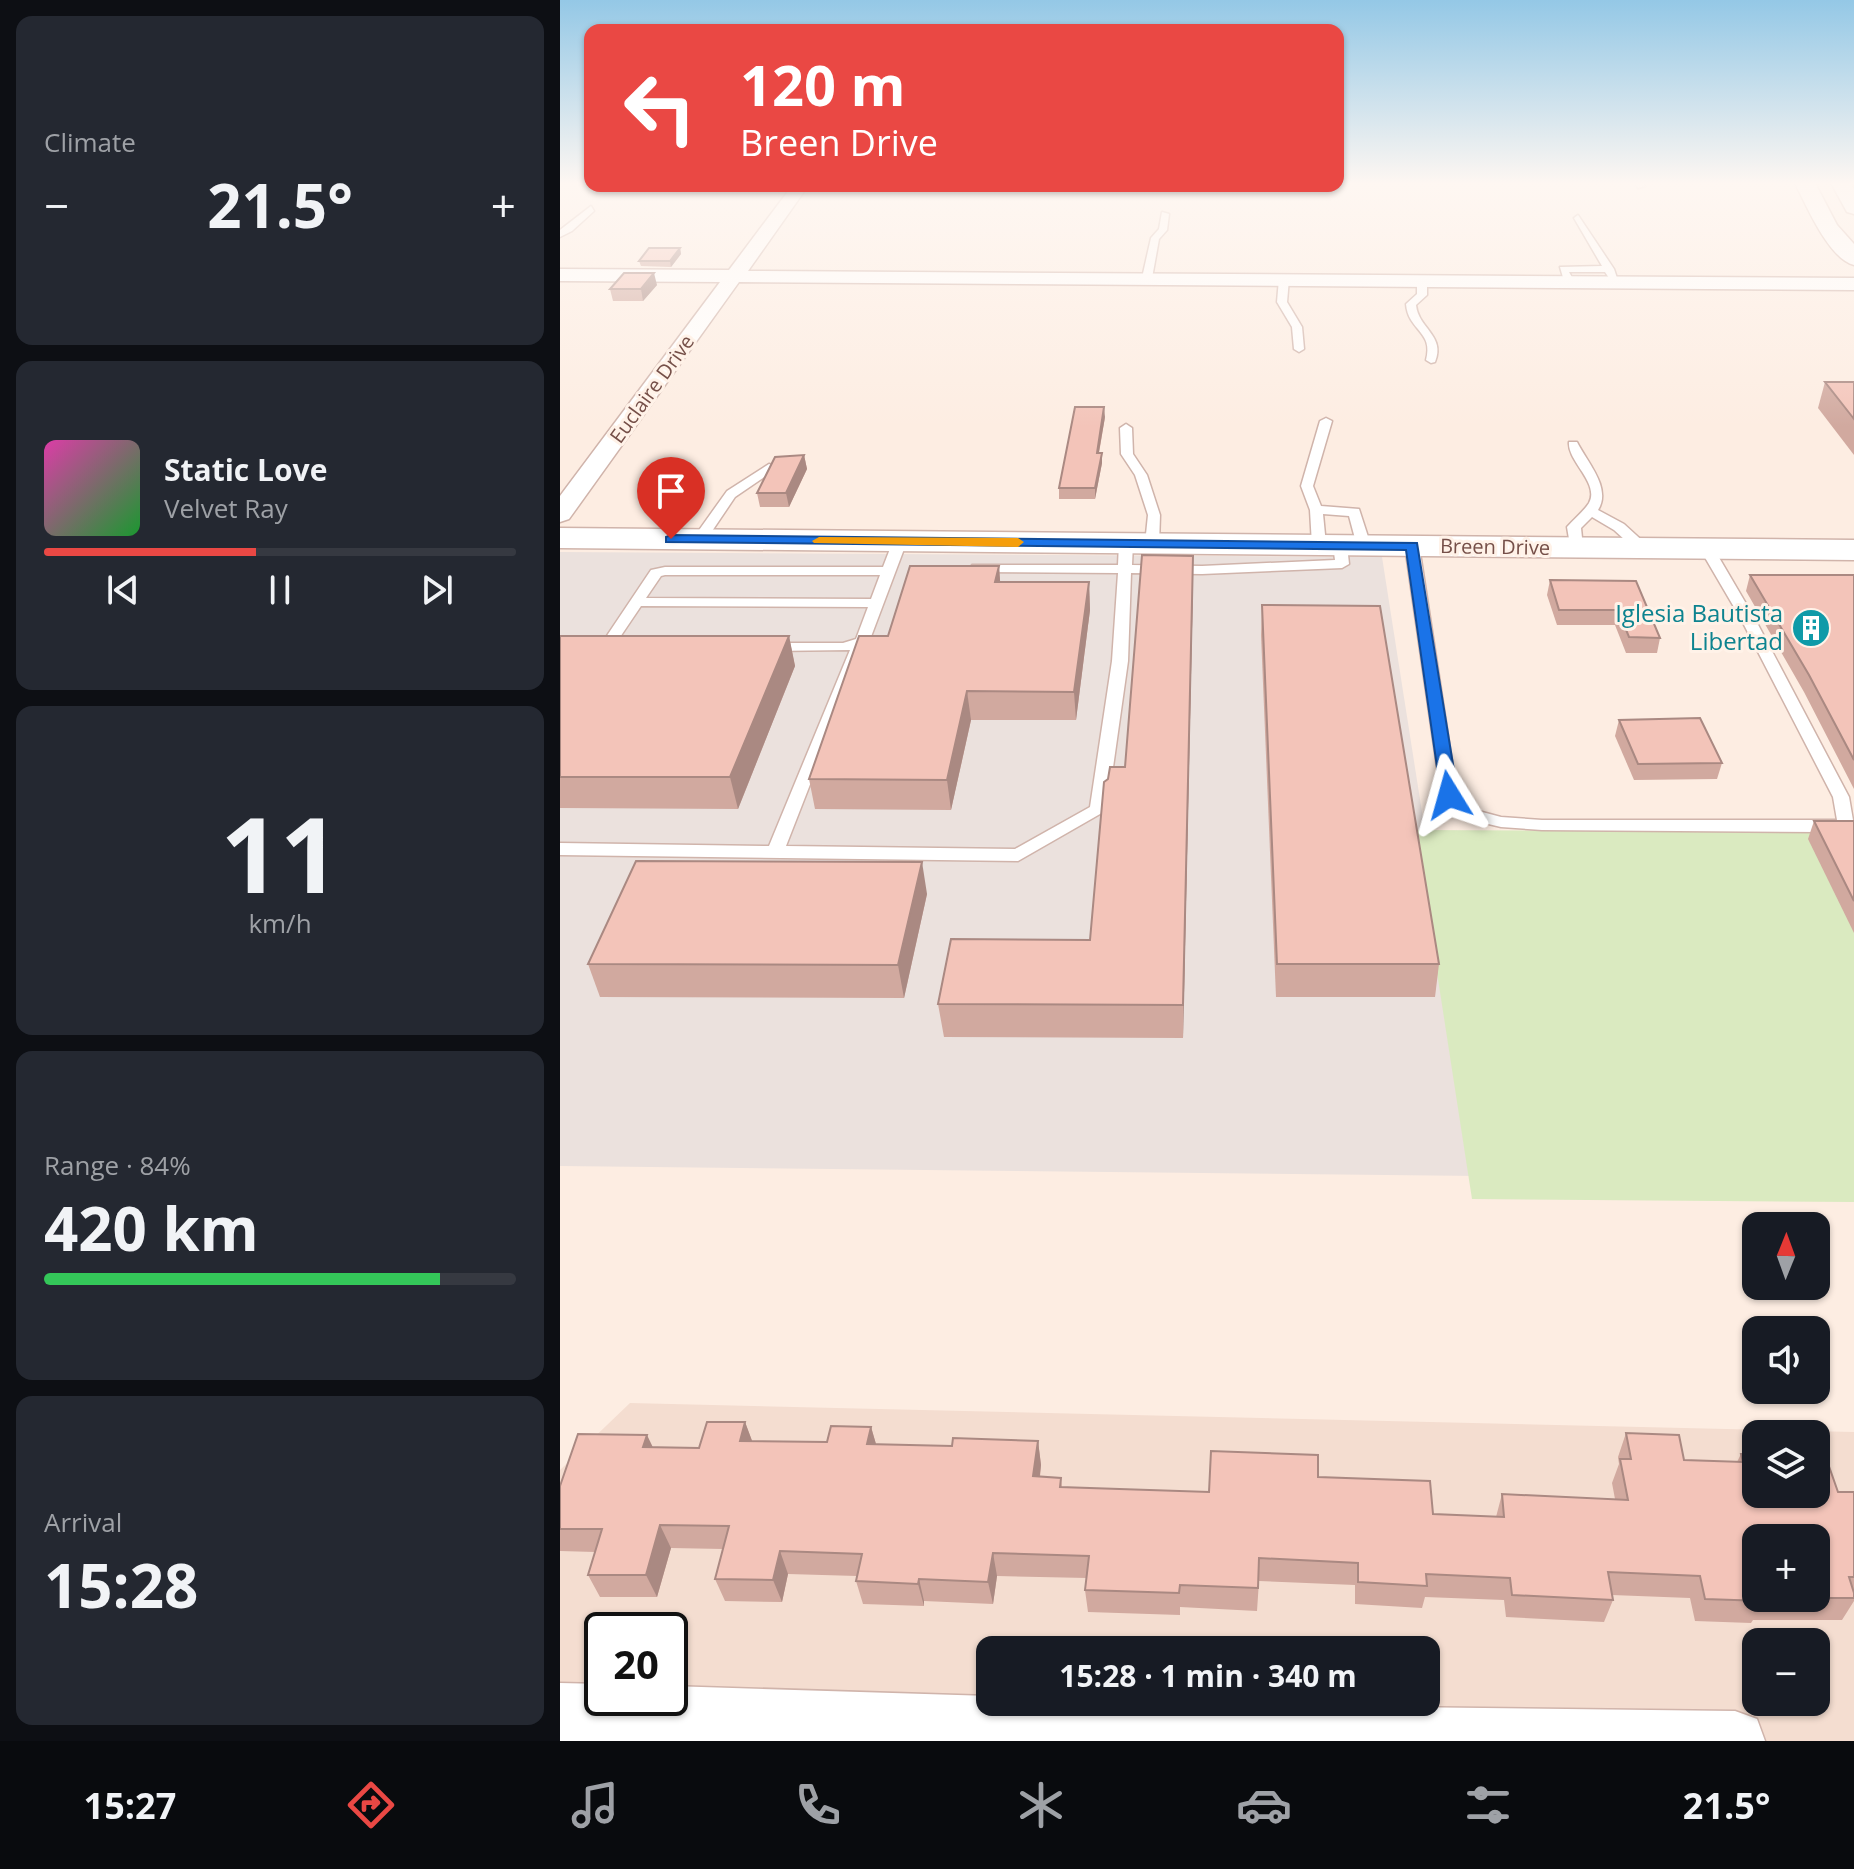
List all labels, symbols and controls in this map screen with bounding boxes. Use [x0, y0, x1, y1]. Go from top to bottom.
text: 120 m [740, 46, 906, 122]
icon: left [608, 56, 712, 160]
text: Breen Drive [740, 118, 938, 167]
text: Climate [44, 124, 136, 160]
text: 21.5° [207, 164, 353, 246]
text: − [44, 175, 69, 235]
text: + [491, 175, 516, 235]
street label: Euclaire Drive [603, 329, 700, 448]
text: Static Love [164, 449, 327, 490]
pin [637, 457, 705, 539]
icon: arrive [649, 469, 693, 513]
text: Velvet Ray [164, 490, 288, 526]
street label: Breen Drive [1440, 532, 1550, 561]
icon: previous [101, 568, 145, 612]
icon: pause [258, 568, 302, 612]
icon: next [415, 568, 459, 612]
place label: Iglesia Bautista Libertad [1615, 596, 1783, 657]
building icon: Iglesia Bautista Libertad [1790, 607, 1832, 649]
position arrow [1407, 753, 1491, 837]
text: 11 [221, 782, 339, 923]
text: km/h [248, 905, 312, 941]
text: Range · 84% [44, 1147, 191, 1183]
text: 420 km [44, 1187, 259, 1269]
north arrow [1742, 1212, 1830, 1300]
map controls [1742, 1212, 1830, 1716]
button: sound [1742, 1316, 1830, 1404]
button: layers [1742, 1420, 1830, 1508]
text: Arrival [44, 1504, 122, 1540]
button: + [1742, 1524, 1830, 1612]
text: 15:28 [44, 1544, 198, 1626]
speed limit sign: 20 [584, 1612, 688, 1716]
button: − [1742, 1628, 1830, 1716]
text: 15:28 · 1 min · 340 m [1059, 1655, 1357, 1696]
icon: directions [343, 1777, 399, 1833]
icon: music [567, 1777, 623, 1833]
icon: phone [790, 1777, 846, 1833]
icon: climate [1013, 1777, 1069, 1833]
icon: car [1236, 1777, 1292, 1833]
icon: filters [1460, 1777, 1516, 1833]
text: 15:27 [84, 1781, 176, 1830]
text: 21.5° [1683, 1781, 1770, 1830]

